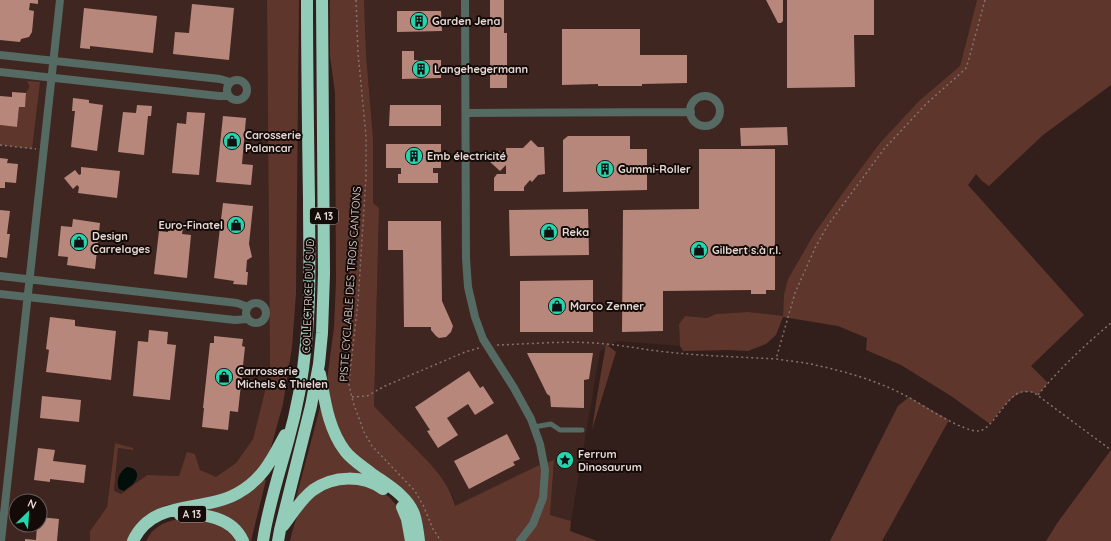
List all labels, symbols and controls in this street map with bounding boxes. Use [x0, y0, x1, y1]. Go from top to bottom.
building icon: Garden Jena [409, 11, 429, 31]
place label: Garden Jena [432, 14, 500, 28]
building icon: Langehegermann [411, 59, 431, 79]
place label: Langehegermann [434, 62, 528, 76]
place label: Carosserie Palancar [245, 128, 302, 155]
shop icon: Carosserie Palancar [222, 131, 242, 151]
building icon: Emb électricité [404, 146, 424, 166]
place label: Emb électricité [427, 149, 507, 163]
building icon: Gummi-Roller [595, 159, 615, 179]
place label: Gummi-Roller [618, 162, 691, 176]
street label: PISTE CYCLABLE DES TROIS CANTONS [336, 186, 364, 382]
road number: A 13 [310, 208, 338, 224]
shop icon: Euro-Finatel [226, 215, 246, 235]
place label: Euro-Finatel [158, 218, 223, 232]
shop icon: Reka [539, 222, 559, 242]
place label: Reka [562, 225, 589, 239]
place label: Design Carrelages [92, 229, 150, 256]
shop icon: Design Carrelages [69, 232, 89, 252]
street label: COLLECTRICE DU SUD [299, 238, 317, 354]
shop icon: Gilbert s.à r.l. [689, 240, 709, 260]
place label: Gilbert s.à r.l. [712, 243, 781, 257]
shop icon: Marco Zenner [547, 296, 567, 316]
place label: Marco Zenner [570, 299, 644, 313]
place label: Carrosserie Michels & Thielen [237, 364, 328, 391]
shop icon: Carrosserie Michels & Thielen [214, 367, 234, 387]
place label: Ferrum Dinosaurum [578, 447, 642, 474]
place icon: Ferrum Dinosaurum [555, 450, 575, 470]
north arrow [8, 493, 48, 533]
text: N [26, 496, 39, 512]
road number: A 13 [178, 506, 206, 522]

